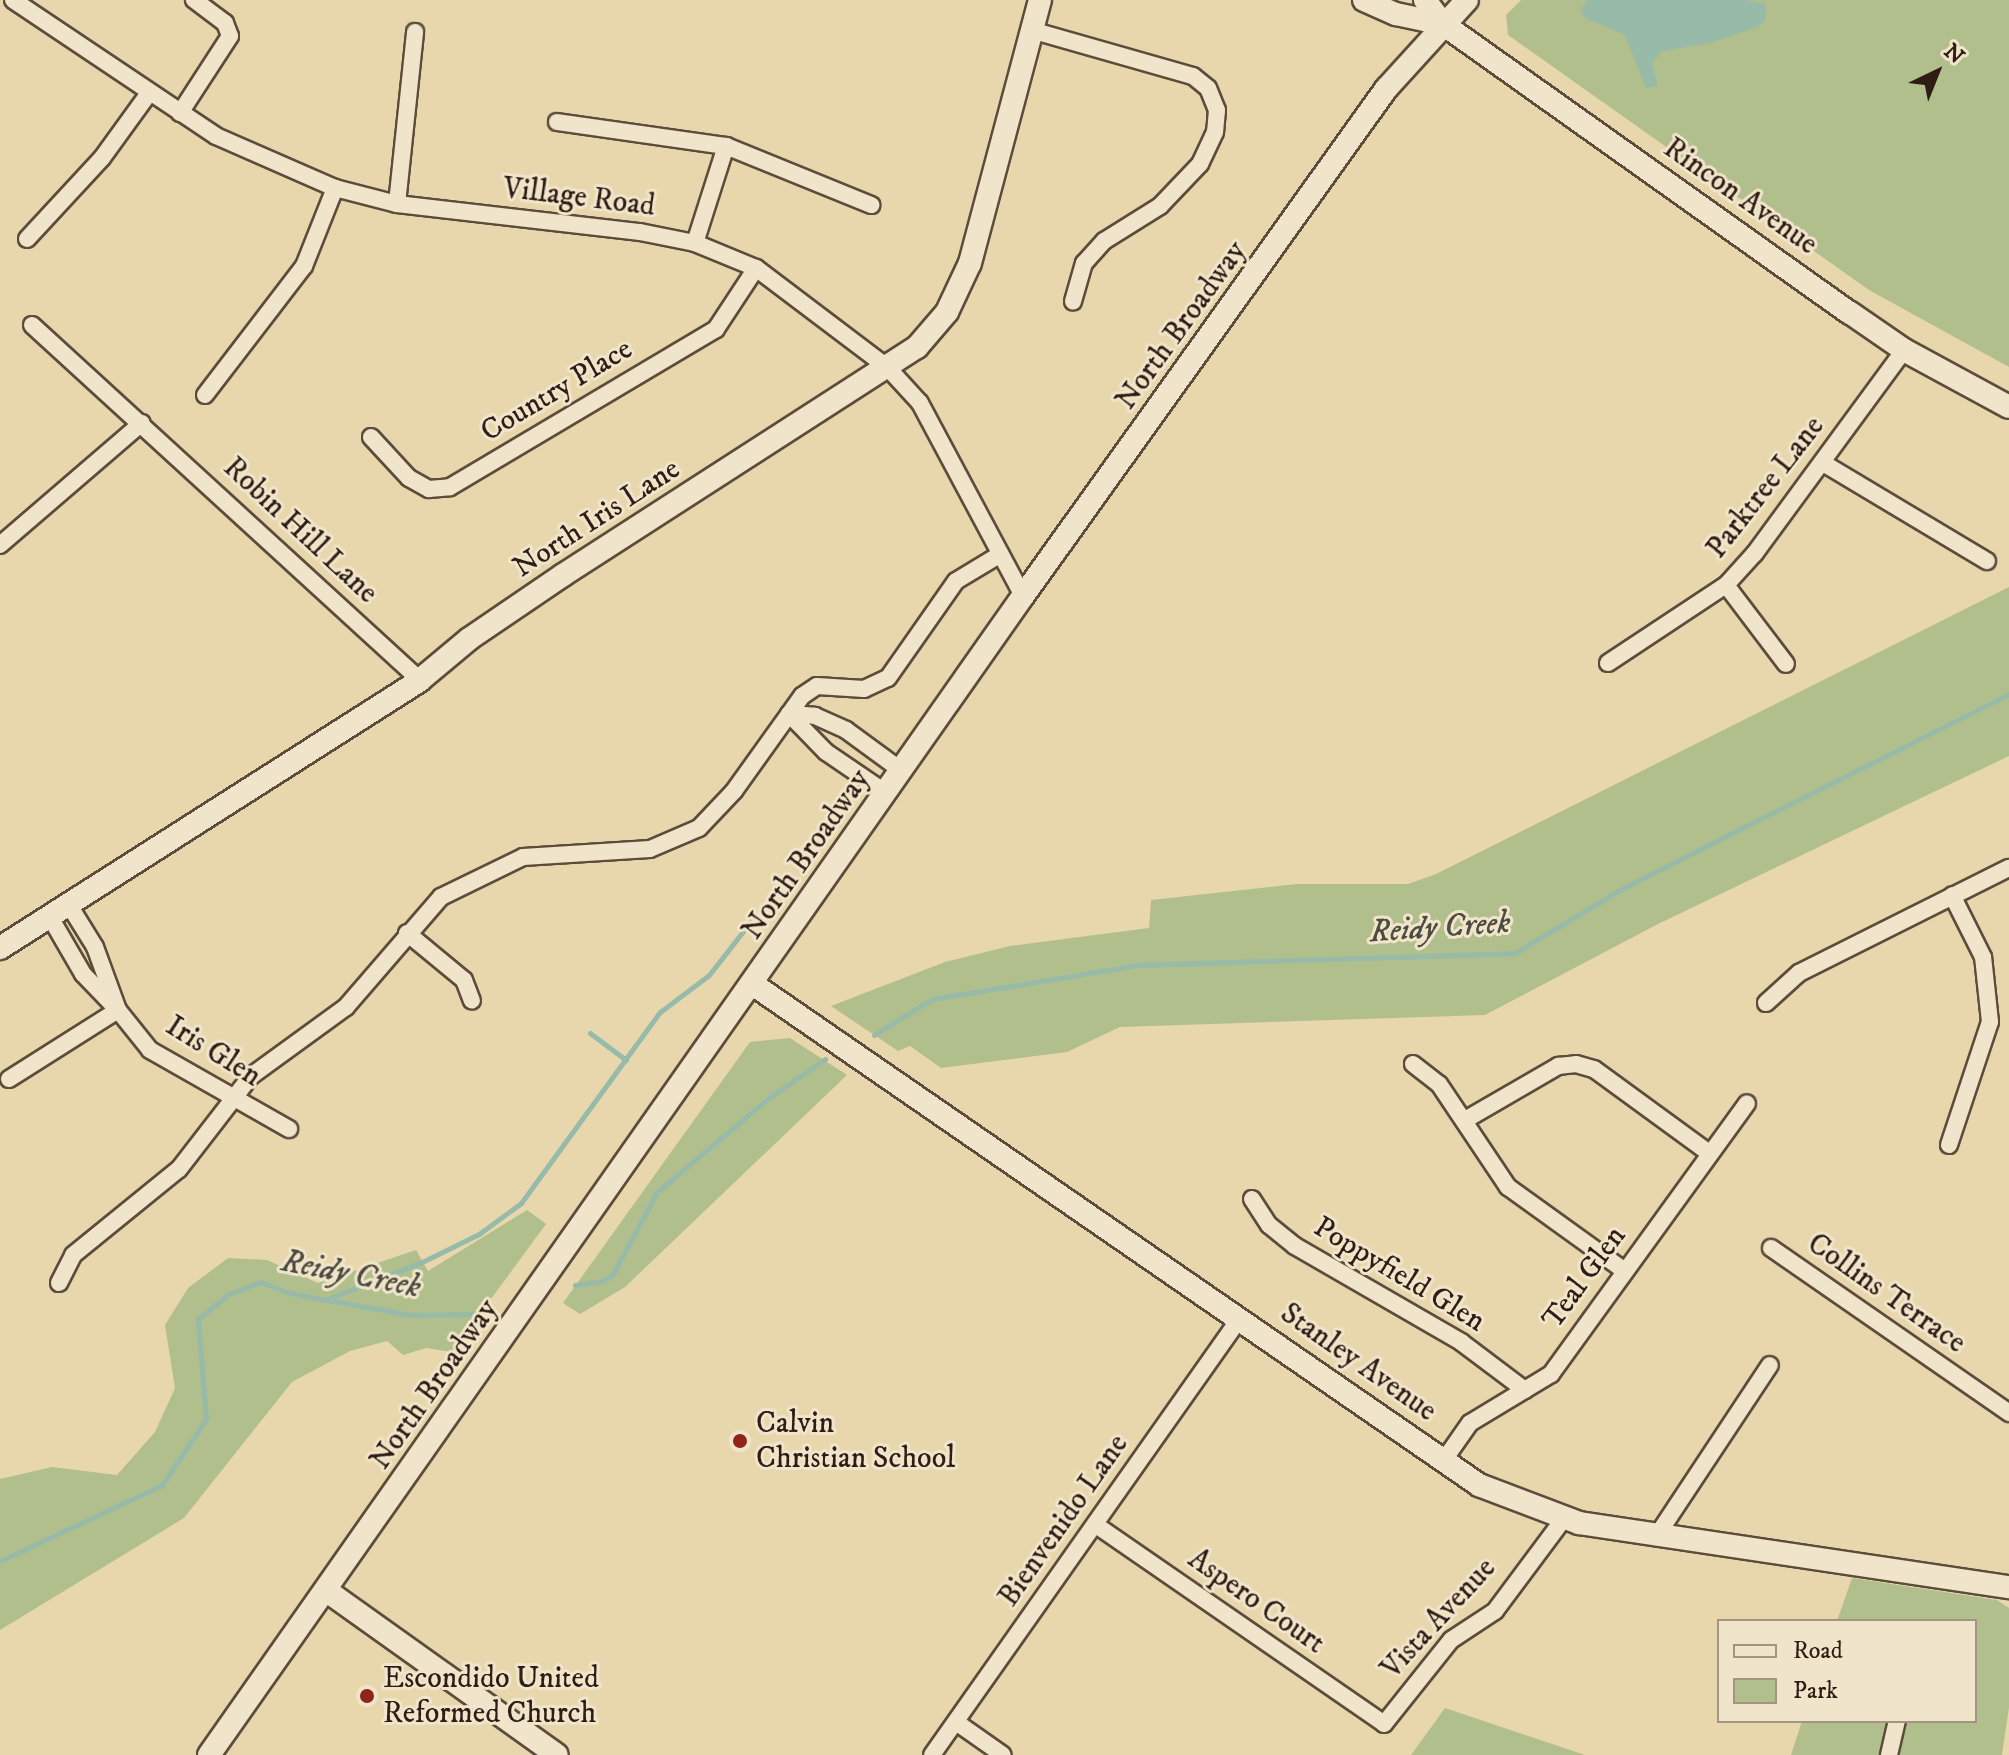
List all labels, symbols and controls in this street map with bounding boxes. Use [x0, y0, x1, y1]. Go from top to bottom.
north arrow [1897, 32, 1977, 112]
text: N [1938, 38, 1970, 70]
street label: Rincon Avenue [1656, 131, 1824, 263]
street label: Village Road [501, 171, 657, 225]
street label: North Broadway [1109, 235, 1255, 417]
street label: Country Place [475, 332, 639, 450]
street label: Parktree Lane [1699, 410, 1833, 566]
street label: Robin Hill Lane [215, 450, 385, 612]
street label: North Iris Lane [507, 452, 687, 586]
street label: North Broadway [735, 763, 879, 947]
water label: Reidy Creek [1368, 904, 1512, 952]
street label: Iris Glen [159, 1009, 267, 1095]
street label: Poppyfield Glen [1307, 1210, 1491, 1340]
street label: Teal Glen [1536, 1220, 1634, 1336]
street label: Collins Terrace [1800, 1226, 1972, 1362]
water label: Reidy Creek [278, 1243, 424, 1307]
street label: North Broadway [363, 1293, 507, 1477]
street label: Stanley Avenue [1273, 1296, 1443, 1430]
place label: Calvin Christian School [756, 1406, 955, 1476]
street label: Bienvenido Lane [991, 1428, 1137, 1614]
marker: Calvin Christian School [731, 1432, 749, 1450]
street label: Aspero Court [1181, 1542, 1331, 1662]
street label: Vista Avenue [1374, 1551, 1504, 1687]
legend [1717, 1619, 1977, 1723]
text: Road [1793, 1636, 1843, 1666]
place label: Escondido United Reformed Church [383, 1661, 599, 1732]
text: Park [1793, 1676, 1838, 1706]
marker: Escondido United Reformed Church [358, 1687, 376, 1705]

